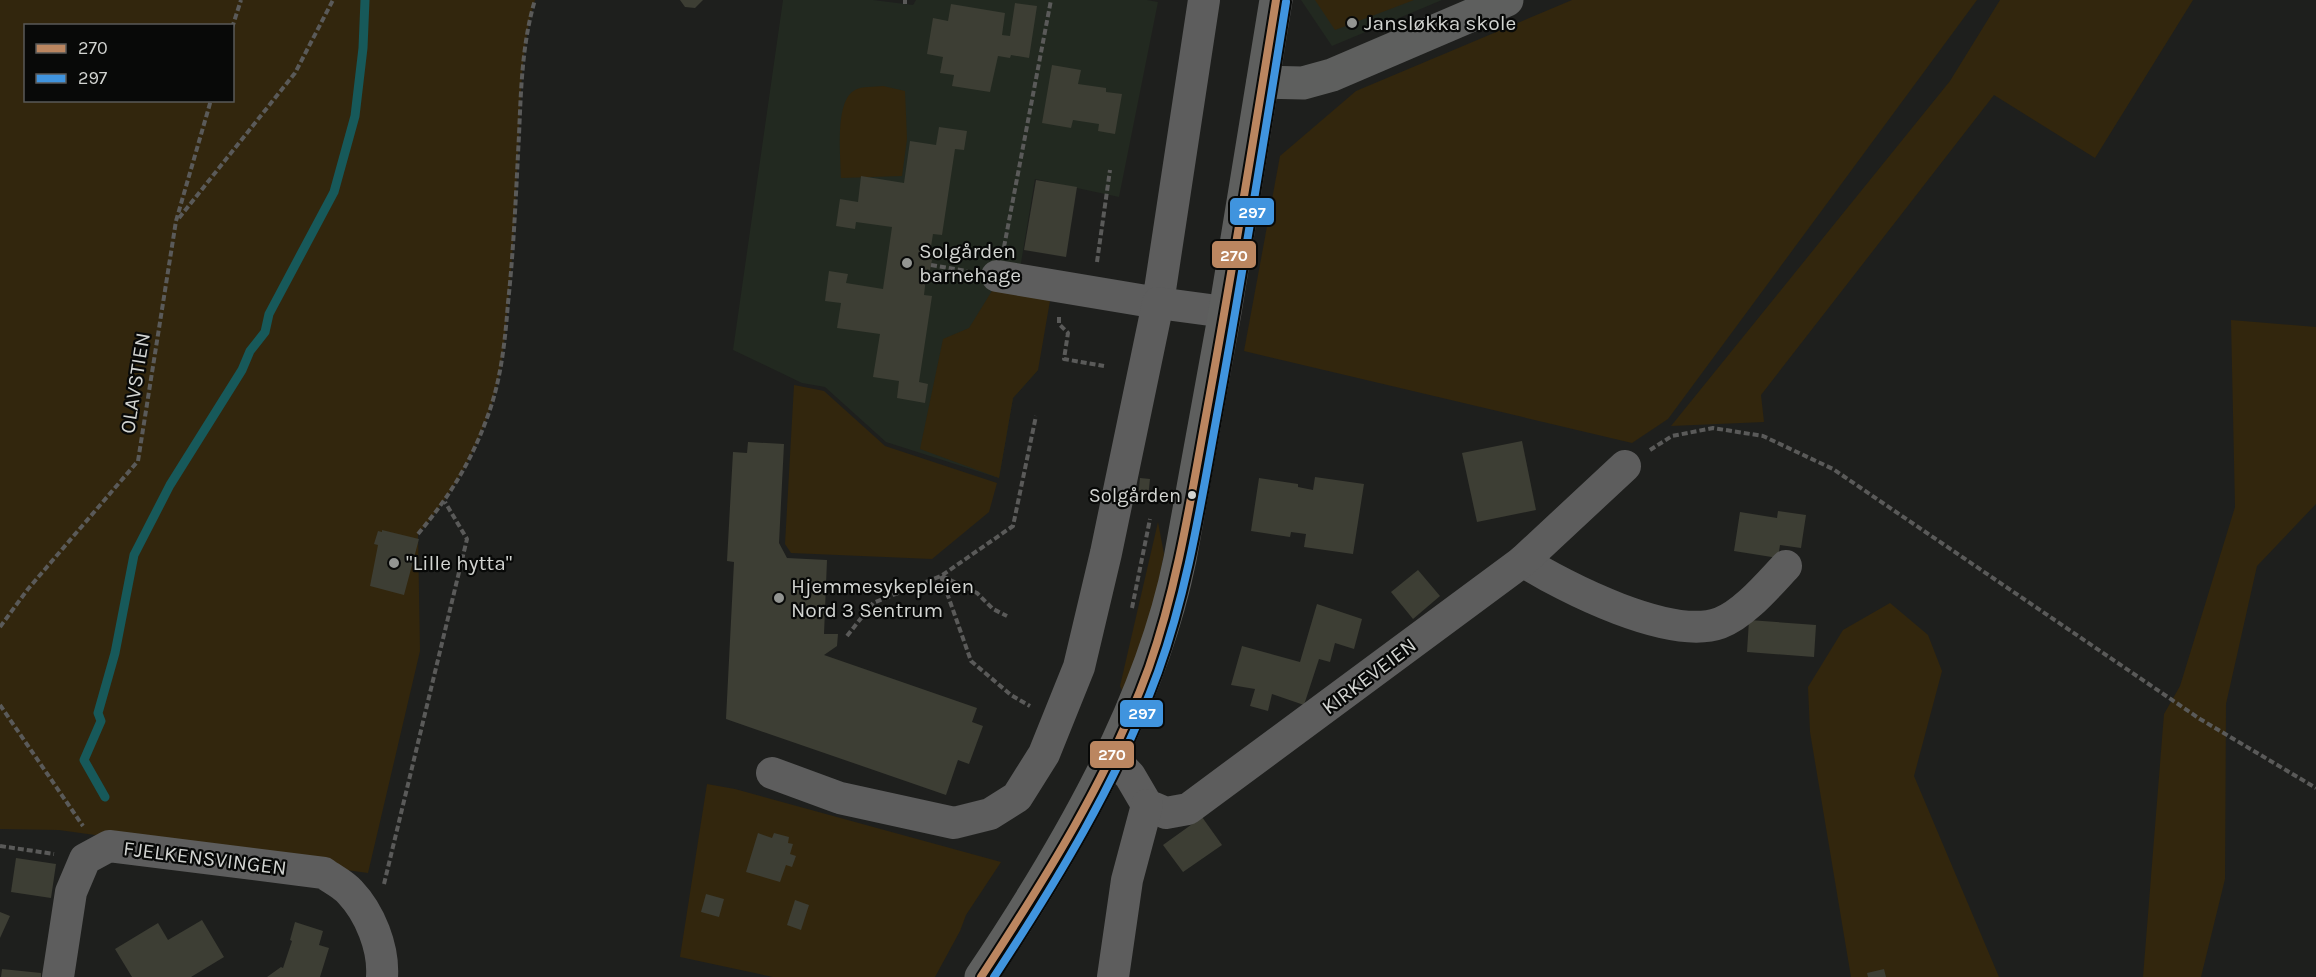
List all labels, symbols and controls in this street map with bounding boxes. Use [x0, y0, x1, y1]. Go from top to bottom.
place label: Jansløkka skole [1364, 11, 1516, 35]
marker: Jansløkka skole [1345, 16, 1359, 30]
legend [24, 24, 234, 102]
text: 270 [78, 37, 108, 59]
text: 297 [78, 67, 108, 89]
line badge: 297 [1229, 197, 1275, 226]
text: 297 [1238, 203, 1266, 222]
place label: Solgården barnehage [919, 239, 1021, 287]
line badge: 270 [1211, 240, 1257, 269]
text: 270 [1220, 246, 1248, 265]
marker: Solgården barnehage [900, 256, 914, 270]
street label: OLAVSTIEN [115, 331, 155, 435]
place label: Solgården [1089, 484, 1181, 507]
marker: Solgården [1186, 489, 1198, 501]
place label: "Lille hytta" [406, 551, 512, 575]
marker: "Lille hytta" [387, 556, 401, 570]
place label: Hjemmesykepleien Nord 3 Sentrum [791, 574, 974, 622]
marker: Hjemmesykepleien Nord 3 Sentrum [772, 591, 786, 605]
street label: KIRKEVEIEN [1317, 633, 1421, 719]
line badge: 297 [1119, 699, 1164, 728]
text: 297 [1128, 704, 1156, 723]
line badge: 270 [1089, 740, 1135, 769]
text: 270 [1098, 745, 1126, 764]
street label: FJELKENSVINGEN [122, 836, 288, 880]

